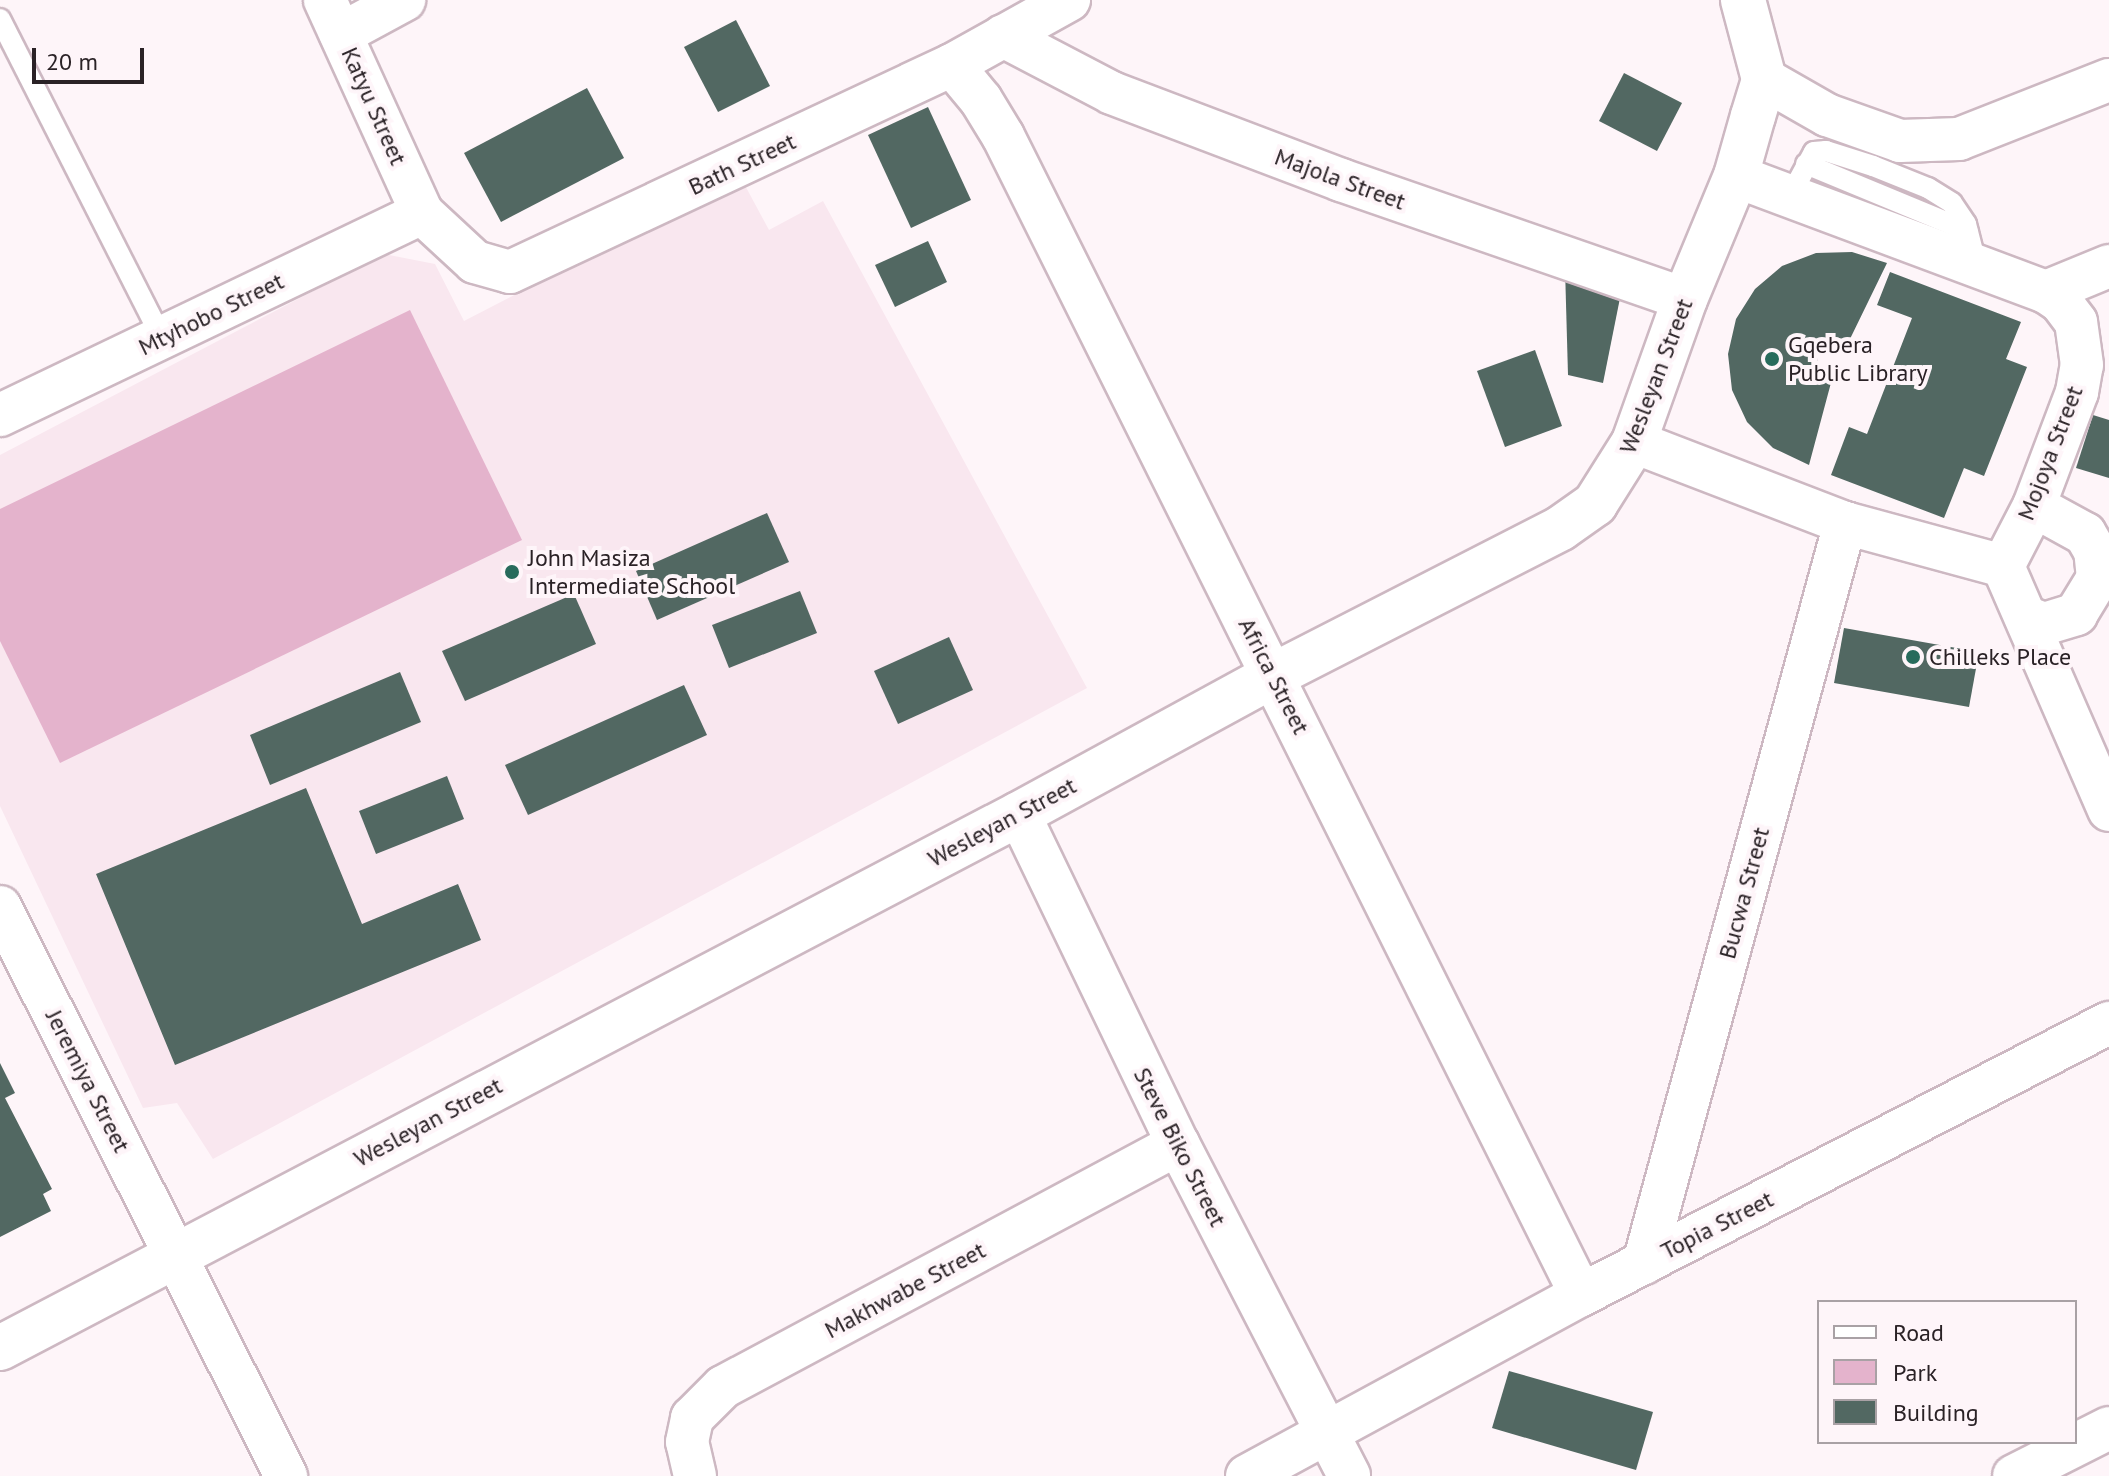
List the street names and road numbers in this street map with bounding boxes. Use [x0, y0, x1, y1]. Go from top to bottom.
street label: Katyu Street [335, 43, 413, 169]
street label: Bath Street [684, 127, 800, 201]
street label: Majola Street [1271, 142, 1409, 216]
street label: Mtyhobo Street [134, 266, 288, 362]
street label: Wesleyan Street [1613, 294, 1699, 458]
street label: Mojoya Street [2011, 382, 2089, 524]
street label: Africa Street [1232, 613, 1316, 739]
street label: Wesleyan Street [923, 771, 1081, 873]
street label: Bucwa Street [1713, 824, 1775, 962]
street label: Jeremiya Street [40, 1005, 136, 1157]
street label: Steve Biko Street [1128, 1063, 1232, 1231]
street label: Wesleyan Street [349, 1071, 507, 1173]
street label: Topia Street [1656, 1184, 1778, 1266]
street label: Makhwabe Street [820, 1236, 990, 1344]

